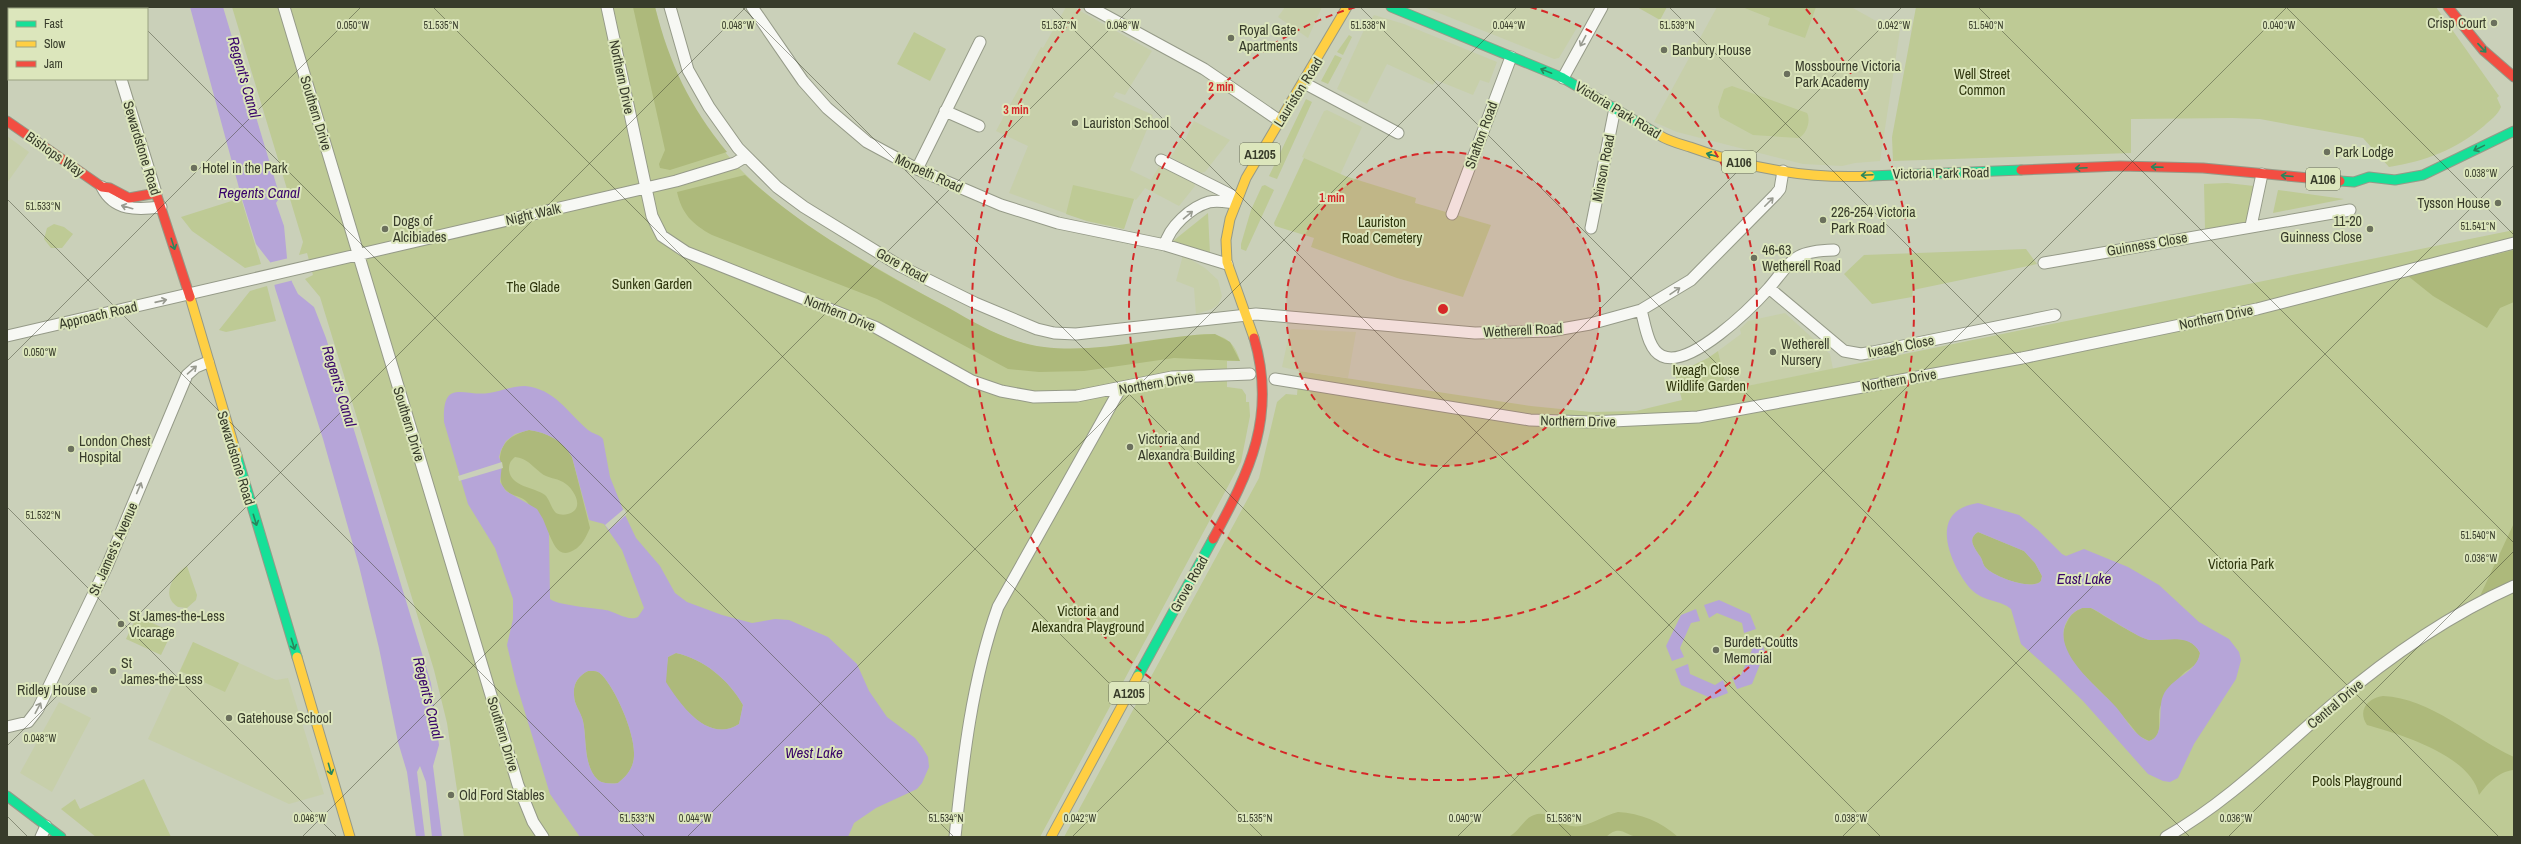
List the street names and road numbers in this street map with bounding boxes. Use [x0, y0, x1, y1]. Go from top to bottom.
street label: Northern Drive [605, 38, 639, 116]
street label: Lauriston Road [1270, 54, 1326, 130]
street label: Southern Drive [296, 73, 336, 153]
street label: Victoria Park Road [1572, 77, 1664, 143]
street label: Sewardstone Road [119, 99, 165, 197]
street label: Shafton Road [1461, 99, 1501, 171]
street label: Bishops Way [22, 127, 88, 181]
street label: Minson Road [1588, 133, 1618, 203]
road number: A1205 [1240, 143, 1280, 165]
street label: Morpeth Road [892, 149, 966, 197]
road number: A106 [1722, 151, 1756, 173]
street label: Victoria Park Road [1892, 163, 1990, 183]
road number: A106 [2306, 168, 2340, 190]
street label: Night Walk [504, 199, 562, 229]
street label: Guinness Close [2105, 228, 2189, 260]
street label: Gore Road [873, 244, 931, 286]
street label: Northern Drive [802, 291, 878, 335]
street label: Approach Road [56, 297, 139, 333]
street label: Northern Drive [2177, 300, 2255, 334]
street label: Wetherell Road [1483, 319, 1563, 341]
street label: Iveagh Close [1866, 331, 1936, 361]
street label: Northern Drive [1860, 365, 1938, 395]
street label: Northern Drive [1117, 368, 1195, 398]
street label: Southern Drive [389, 384, 429, 464]
street label: Sewardstone Road [213, 409, 259, 507]
street label: Northern Drive [1540, 411, 1616, 431]
street label: St. James's Avenue [84, 500, 142, 598]
street label: Grove Road [1166, 553, 1212, 615]
street label: Central Drive [2303, 675, 2367, 733]
road number: A1205 [1109, 682, 1149, 704]
street label: Southern Drive [483, 694, 523, 774]

